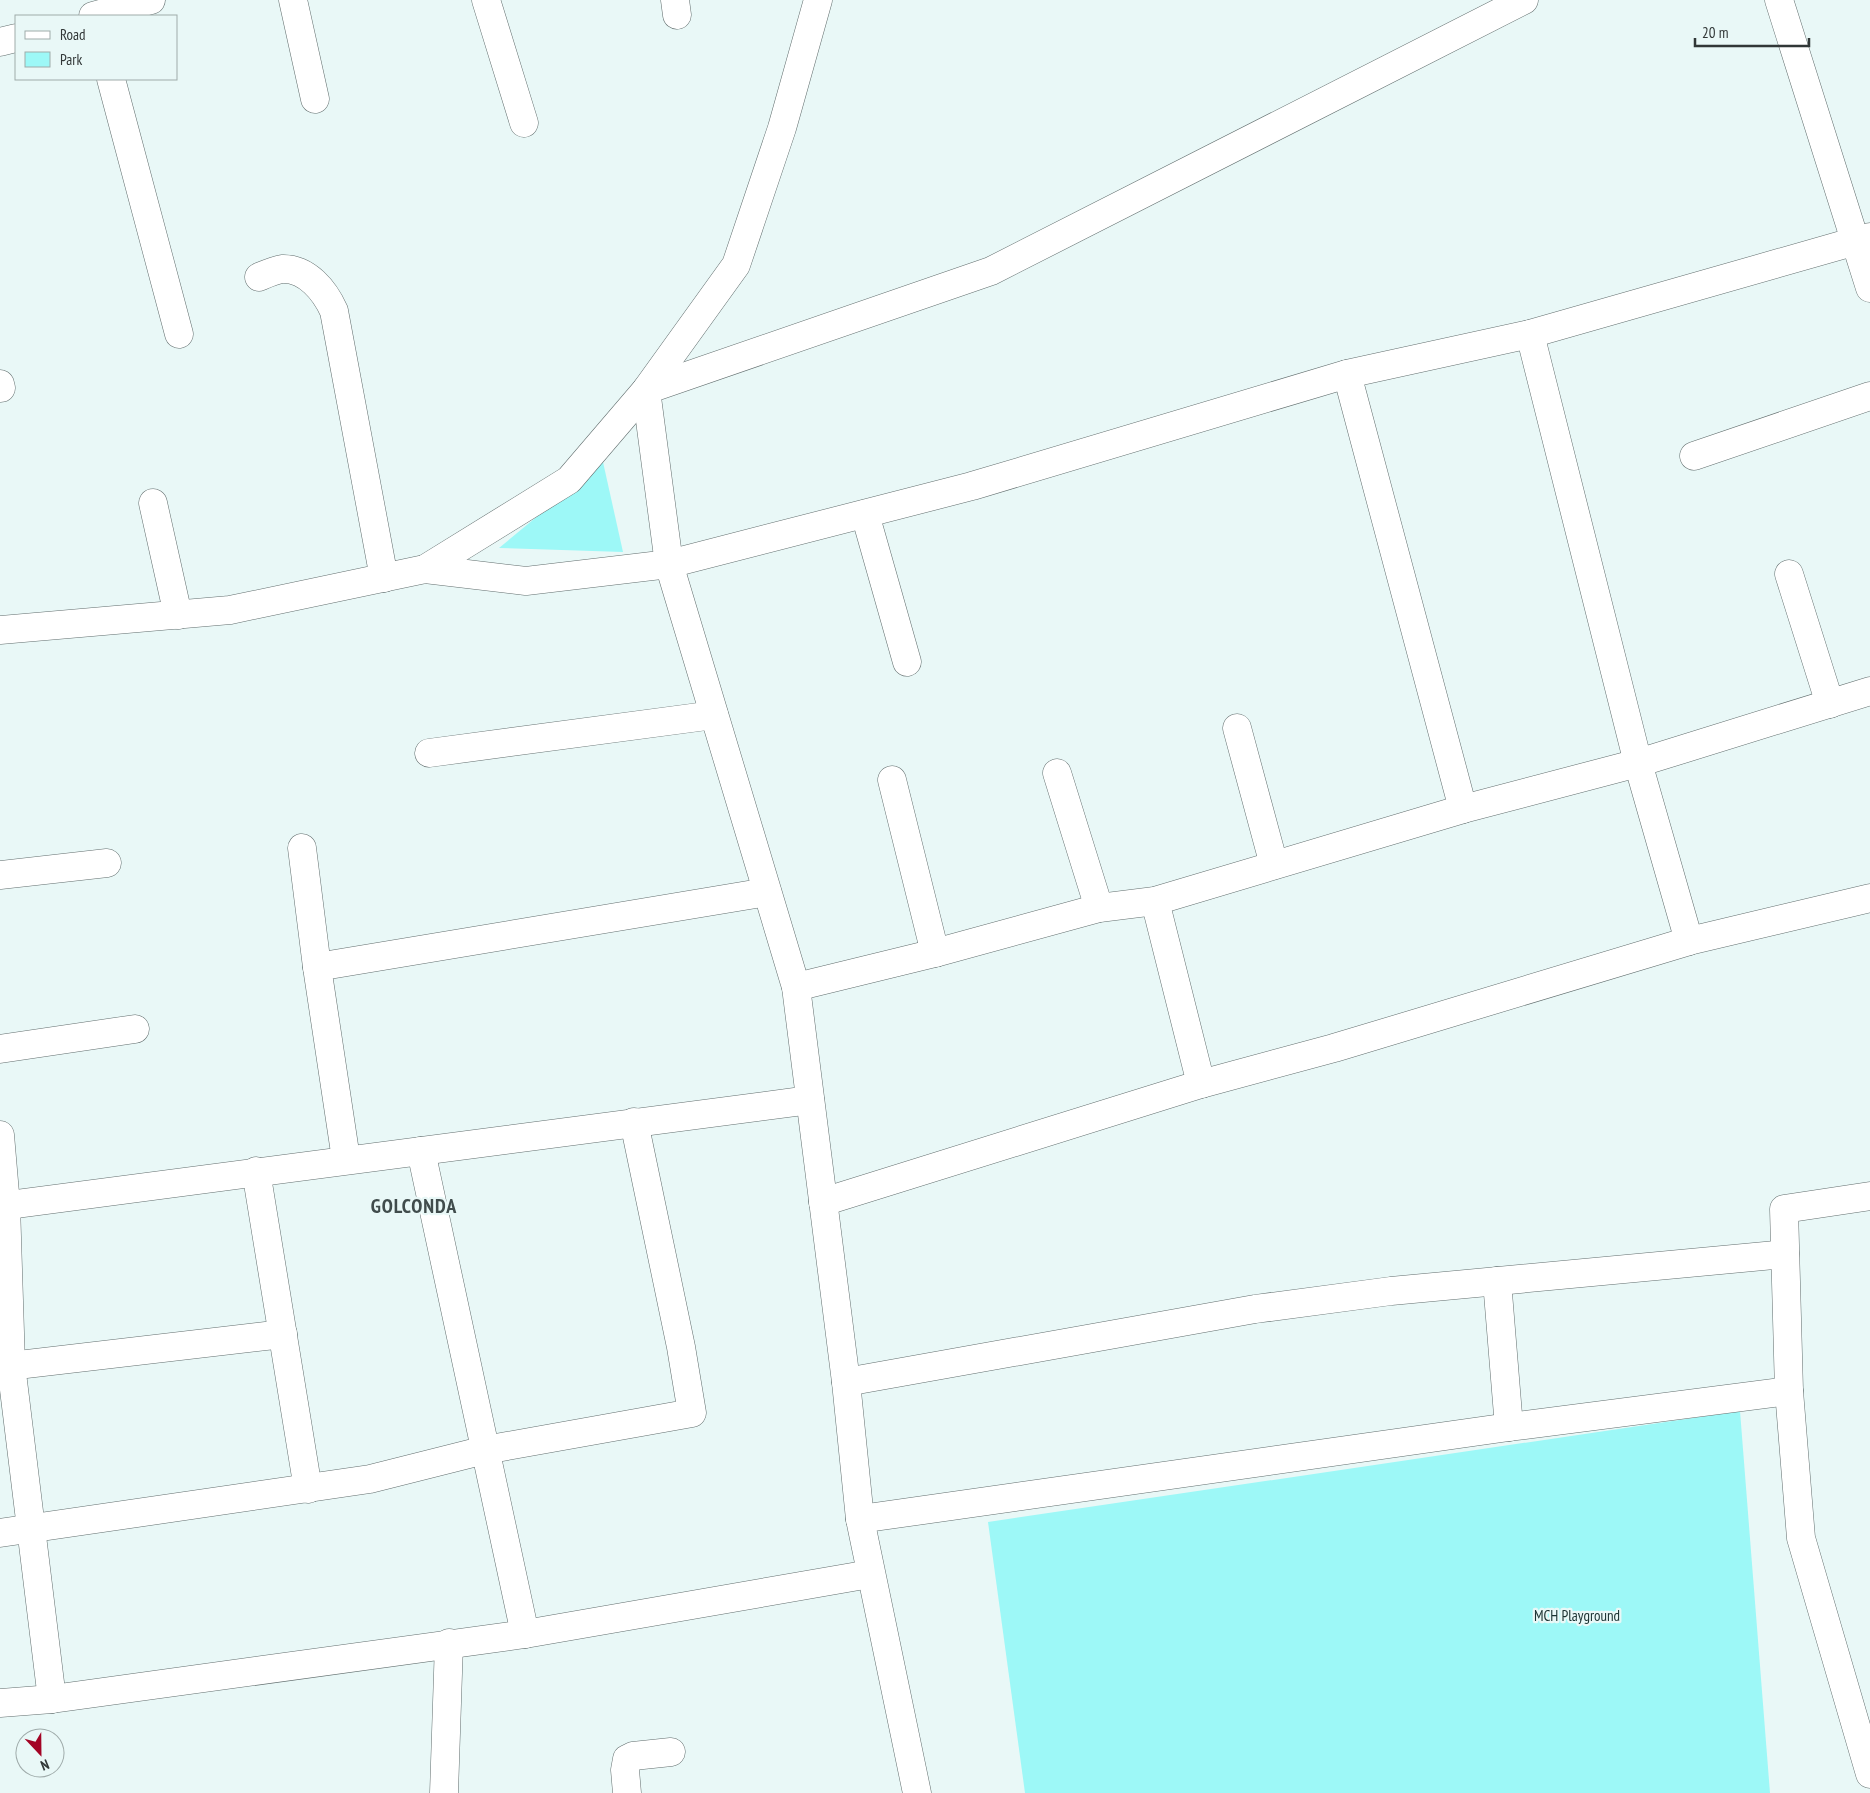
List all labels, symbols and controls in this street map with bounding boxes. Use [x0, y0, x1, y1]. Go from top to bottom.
legend [15, 15, 178, 80]
scale bar [1695, 15, 1809, 47]
text: 20 m [1702, 23, 1728, 42]
text: Road [60, 25, 86, 44]
text: Park [60, 50, 82, 69]
district label: GOLCONDA [371, 1193, 457, 1219]
park label: MCH Playground [1534, 1606, 1620, 1625]
north arrow [15, 1728, 65, 1778]
text: N [38, 1755, 52, 1775]

